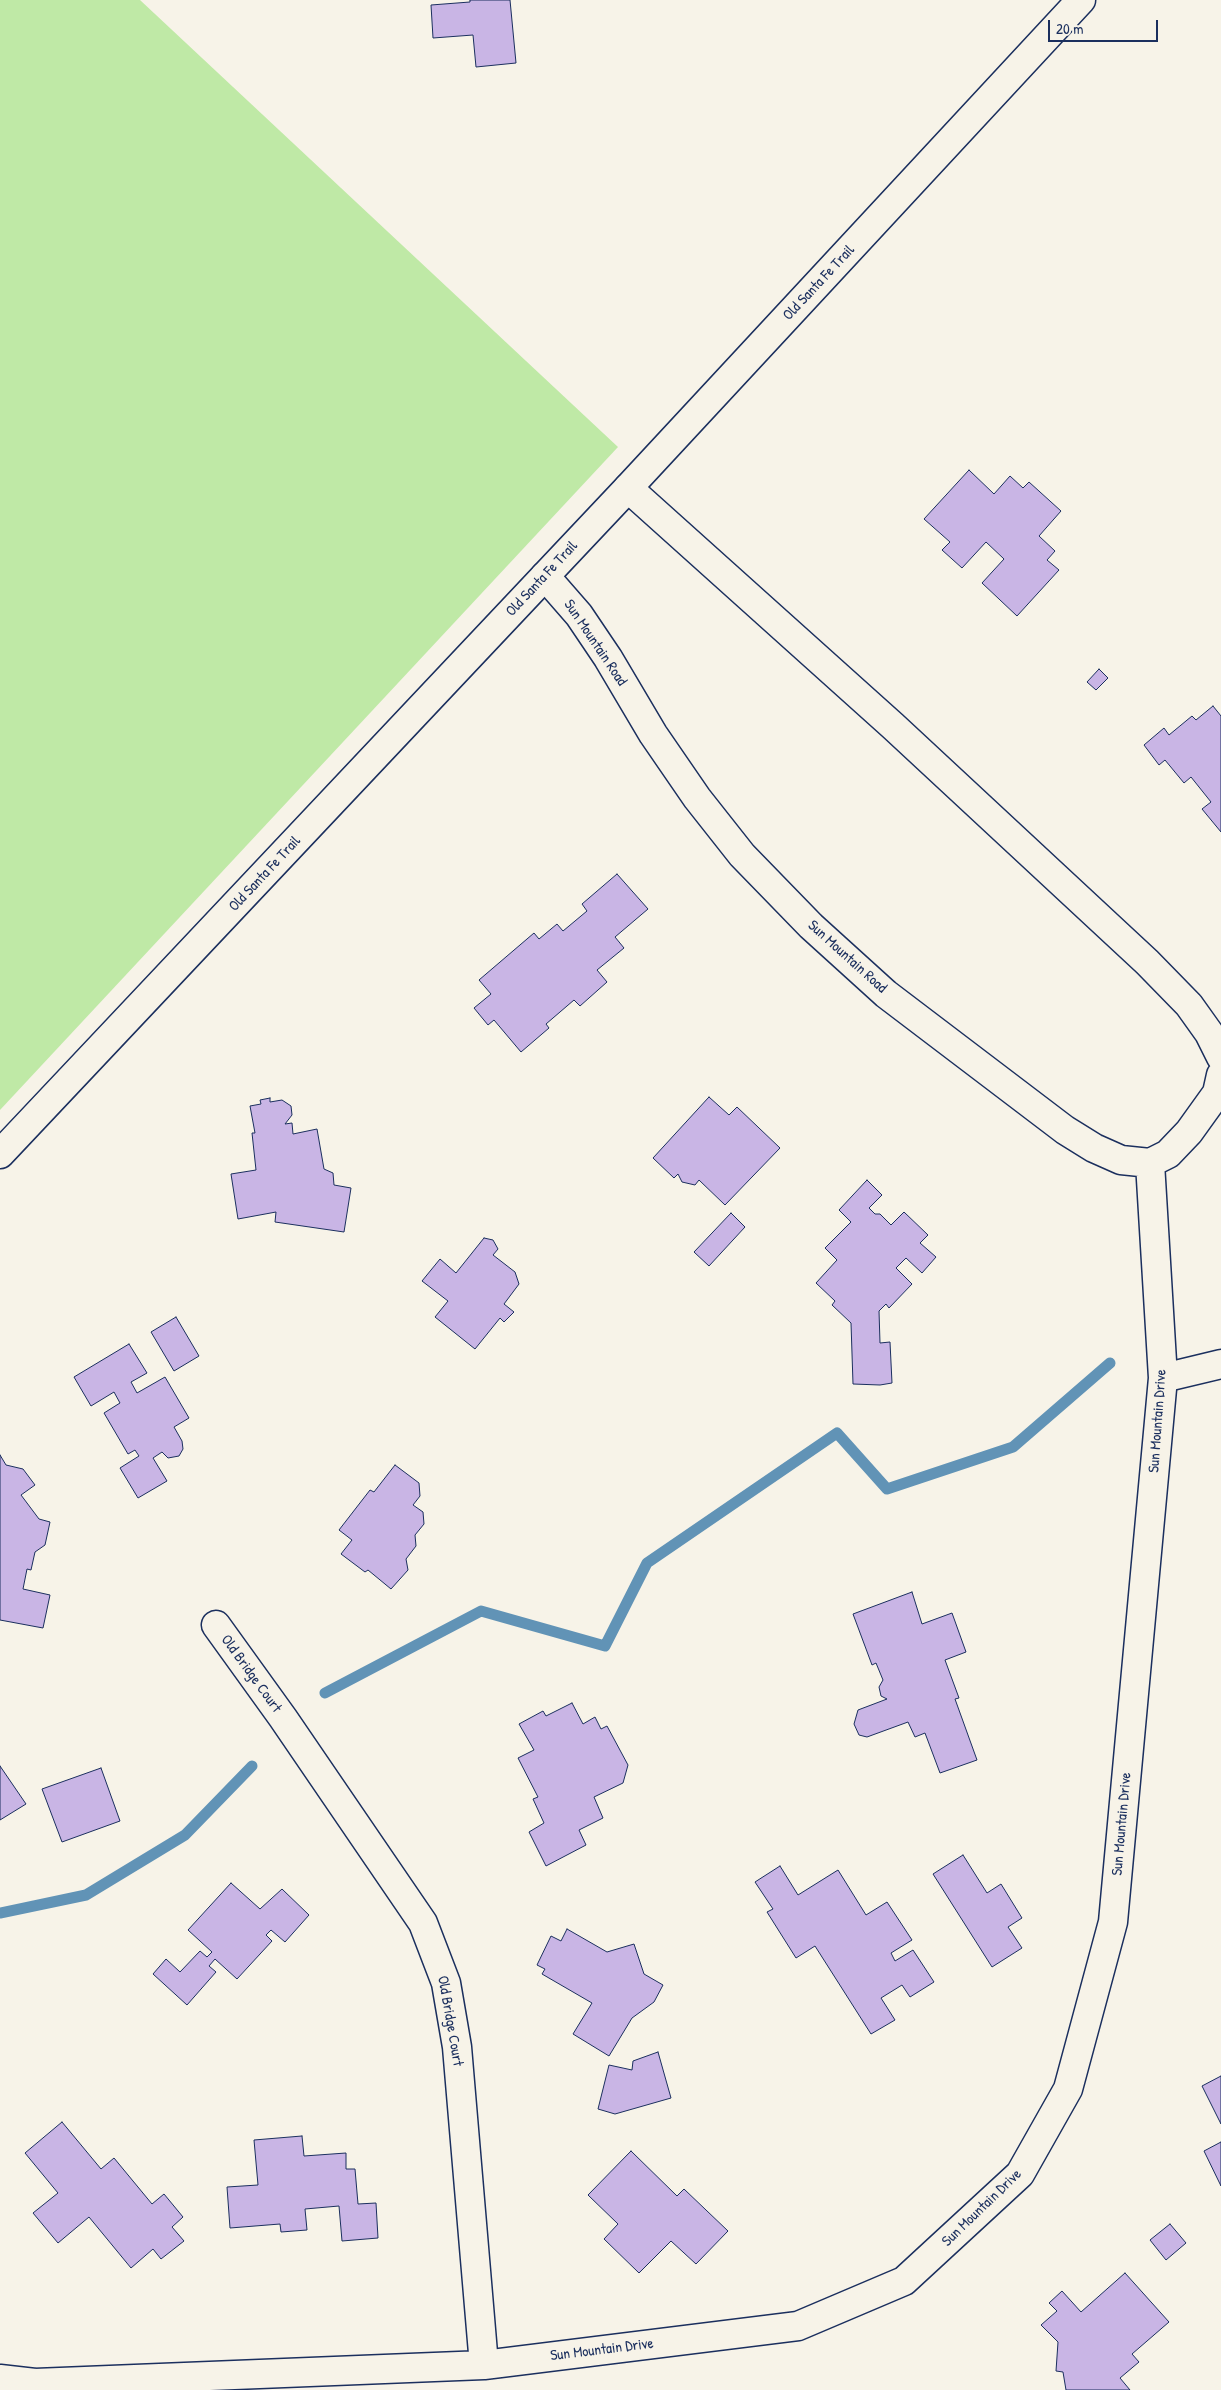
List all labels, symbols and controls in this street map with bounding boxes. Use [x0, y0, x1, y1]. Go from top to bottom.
scale bar [1051, 10, 1161, 42]
text: 20 m [1056, 18, 1083, 39]
street label: Old Santa Fe Trail [779, 241, 859, 325]
street label: Old Santa Fe Trail [502, 537, 582, 621]
street label: Sun Mountain Road [560, 596, 630, 690]
street label: Old Santa Fe Trail [225, 832, 305, 916]
street label: Sun Mountain Road [804, 917, 890, 997]
street label: Sun Mountain Drive [1145, 1369, 1171, 1473]
street label: Old Bridge Court [217, 1632, 285, 1716]
street label: Sun Mountain Drive [1109, 1772, 1135, 1876]
street label: Old Bridge Court [433, 1974, 467, 2068]
street label: Sun Mountain Drive [938, 2165, 1026, 2251]
street label: Sun Mountain Drive [549, 2335, 655, 2365]

